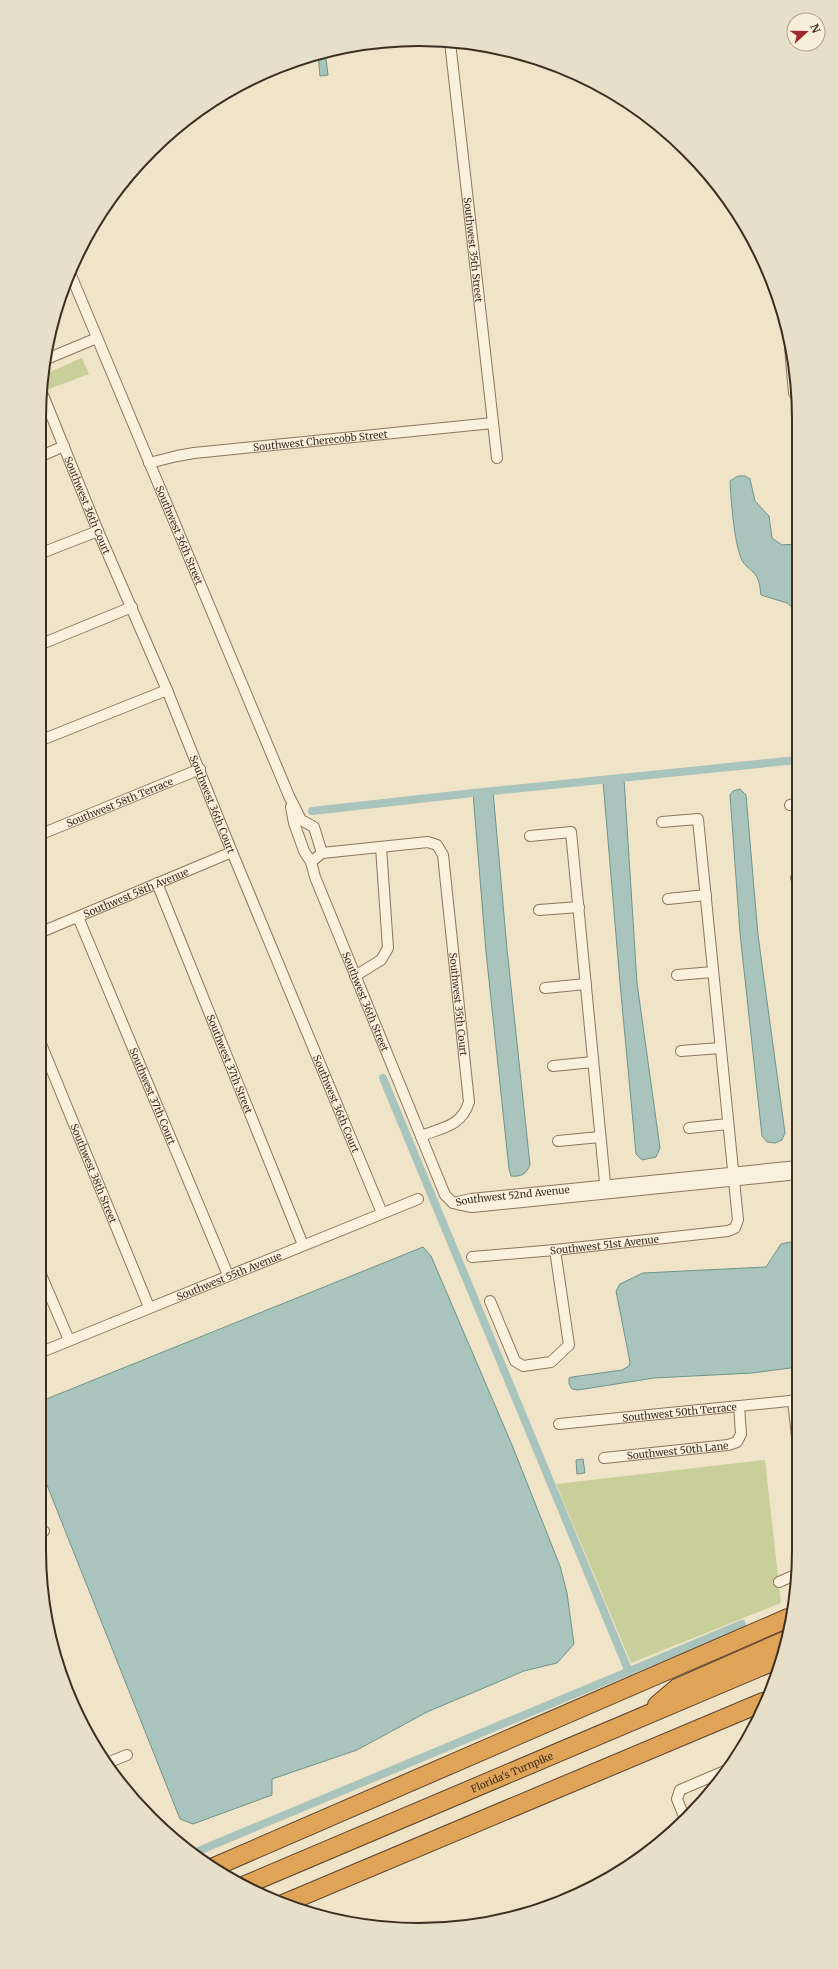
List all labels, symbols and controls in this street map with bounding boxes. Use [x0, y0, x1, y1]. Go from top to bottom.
north arrow [786, 12, 826, 52]
text: N [807, 22, 824, 35]
street label: Southwest 35th Street [461, 197, 486, 303]
street label: Southwest Cherecobb Street [252, 427, 388, 454]
street label: Southwest 36th Court [62, 454, 114, 556]
street label: Southwest 36th Street [153, 483, 206, 587]
street label: Southwest 36th Court [187, 753, 238, 855]
street label: Southwest 58th Terrace [64, 774, 175, 830]
street label: Southwest 58th Avenue [81, 865, 190, 920]
street label: Southwest 36th Street [340, 950, 392, 1053]
street label: Southwest 35th Court [447, 952, 471, 1057]
street label: Southwest 37th Street [204, 1012, 256, 1115]
street label: Southwest 37th Court [127, 1045, 179, 1146]
street label: Southwest 36th Court [310, 1053, 363, 1154]
street label: Southwest 38th Street [68, 1121, 120, 1225]
street label: Southwest 52nd Avenue [454, 1183, 570, 1209]
street label: Southwest 51st Avenue [549, 1232, 660, 1257]
street label: Southwest 55th Avenue [175, 1249, 283, 1303]
street label: Southwest 50th Terrace [622, 1400, 737, 1424]
street label: Southwest 50th Lane [626, 1439, 729, 1462]
street label: Florida's Turnpike [469, 1749, 555, 1795]

